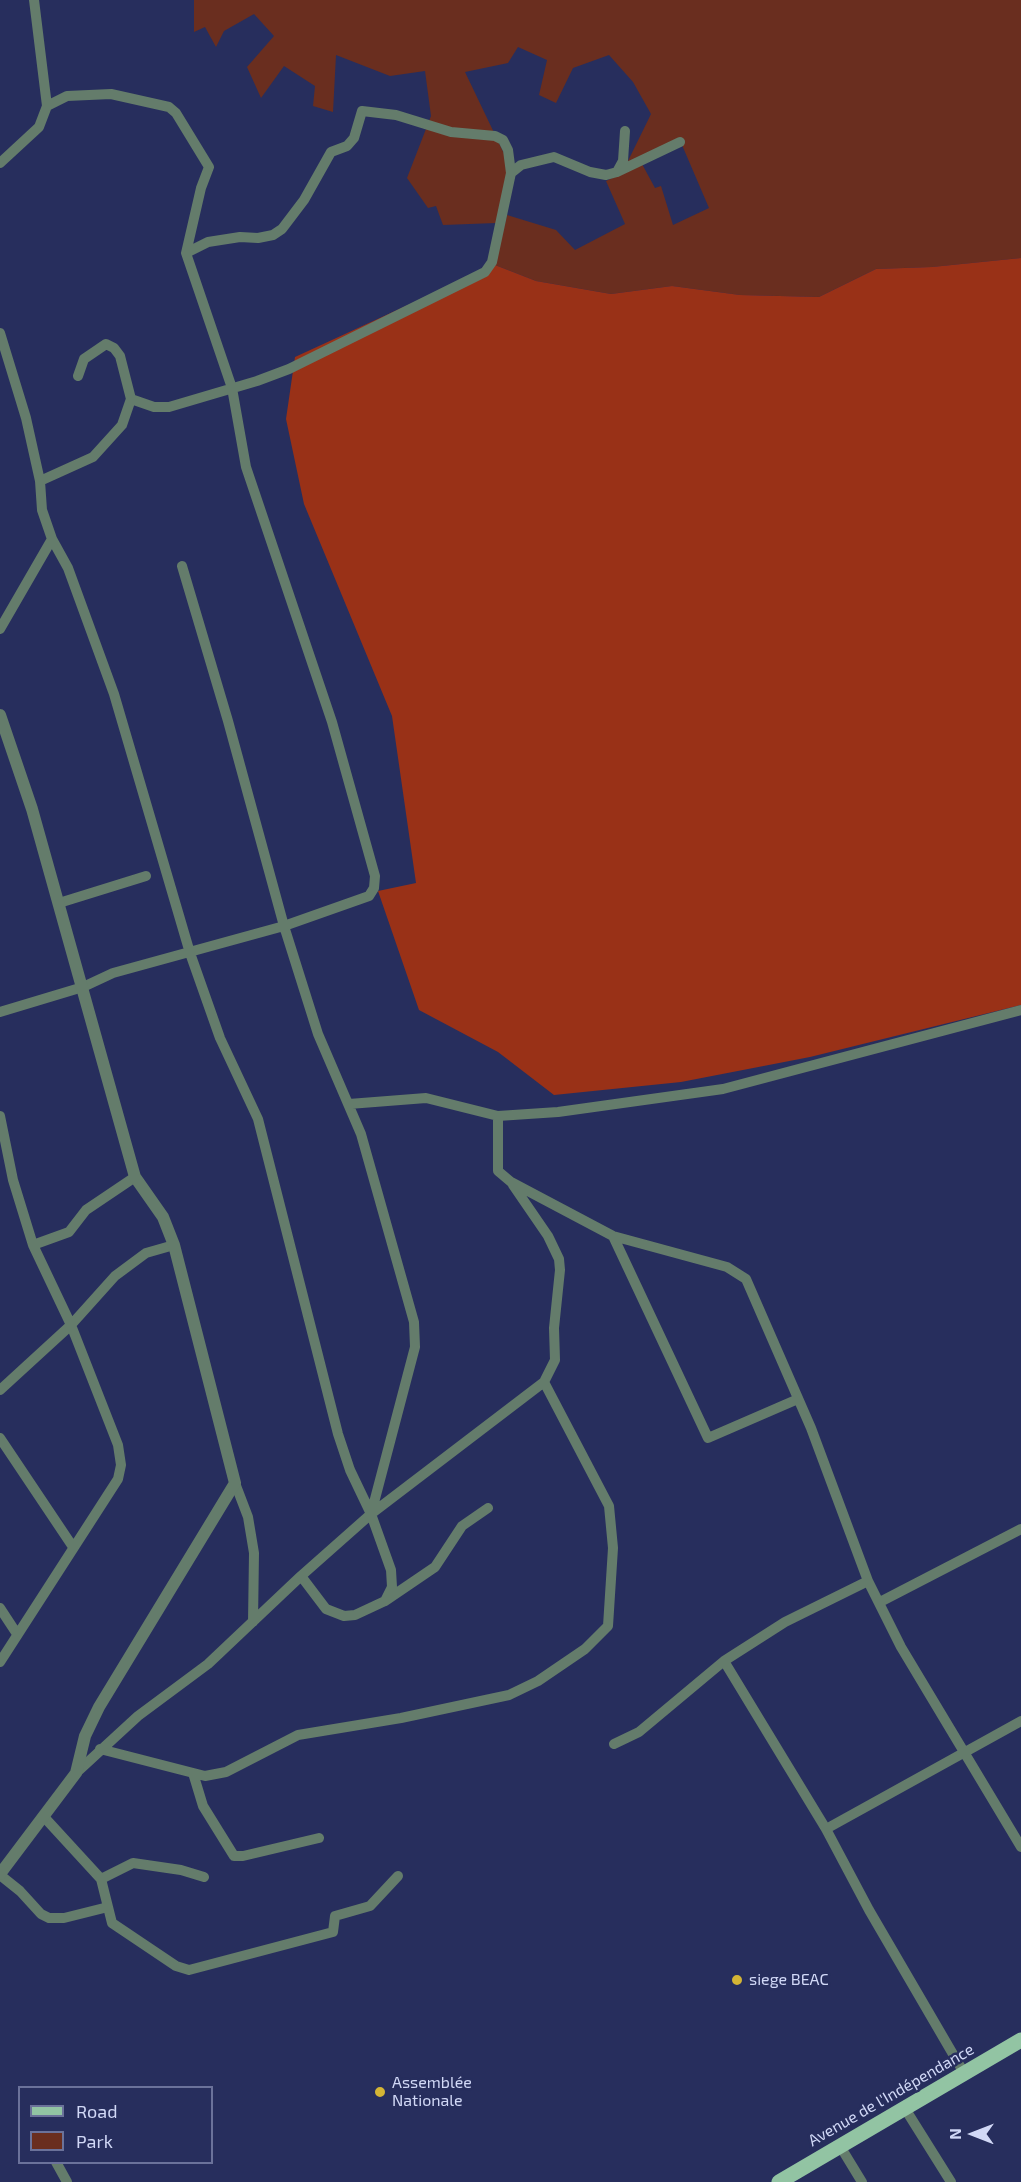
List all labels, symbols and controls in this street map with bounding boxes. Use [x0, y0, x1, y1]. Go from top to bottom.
place label: siege BEAC [749, 1970, 829, 1990]
marker: siege BEAC [730, 1973, 744, 1987]
street label: Avenue de l'Indépendance [805, 2040, 977, 2150]
place label: Assemblée Nationale [392, 2073, 472, 2111]
marker: Assemblée Nationale [373, 2085, 387, 2099]
legend [18, 2086, 213, 2164]
text: Road [76, 2100, 117, 2122]
north arrow [943, 2104, 1003, 2164]
text: N [945, 2128, 964, 2140]
text: Park [76, 2130, 113, 2152]

